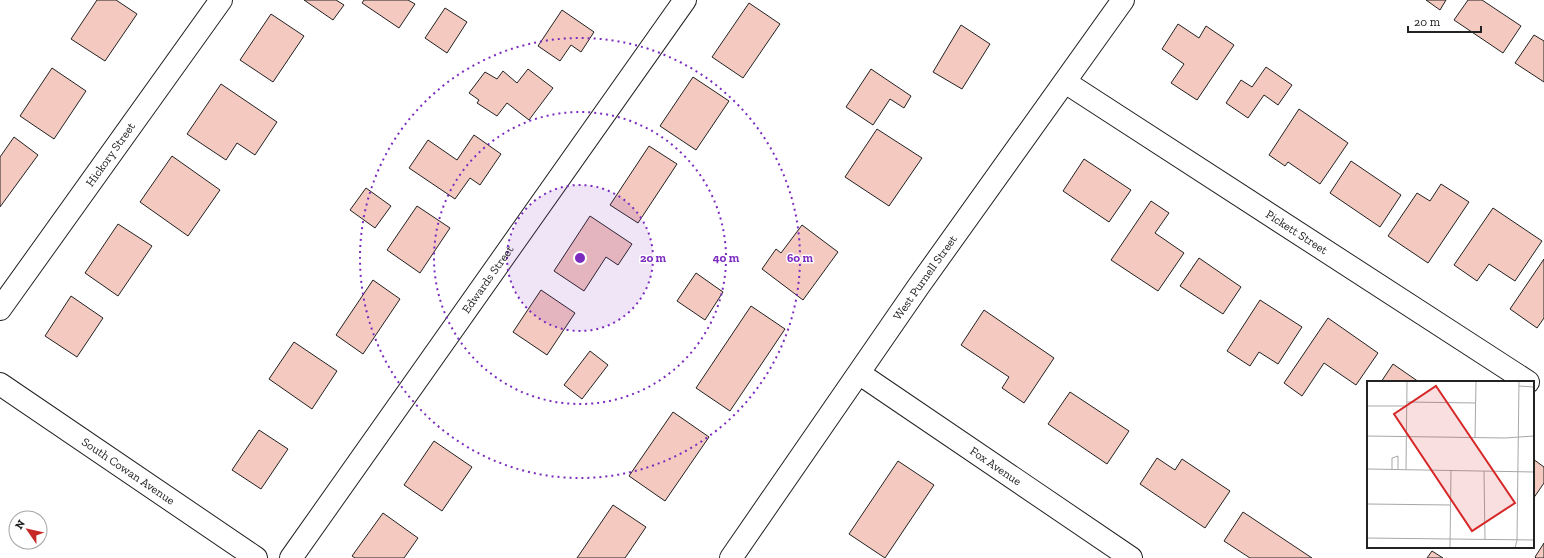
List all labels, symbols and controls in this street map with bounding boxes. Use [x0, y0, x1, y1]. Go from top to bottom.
scale bar [1408, 8, 1481, 34]
text: 20 m [1414, 15, 1441, 29]
street label: Hickory Street [83, 119, 138, 189]
street label: Pickett Street [1263, 207, 1331, 257]
street label: West Purnell Street [890, 232, 960, 323]
street label: Edwards Street [459, 242, 517, 316]
centre of rings [573, 251, 587, 265]
text: 20 m [640, 251, 667, 265]
text: 40 m [713, 251, 740, 265]
text: 60 m [787, 251, 814, 265]
inset map [1367, 381, 1534, 548]
street label: South Cowan Avenue [79, 435, 178, 508]
street label: Fox Avenue [967, 444, 1024, 489]
north arrow [8, 510, 48, 550]
text: N [12, 517, 28, 532]

